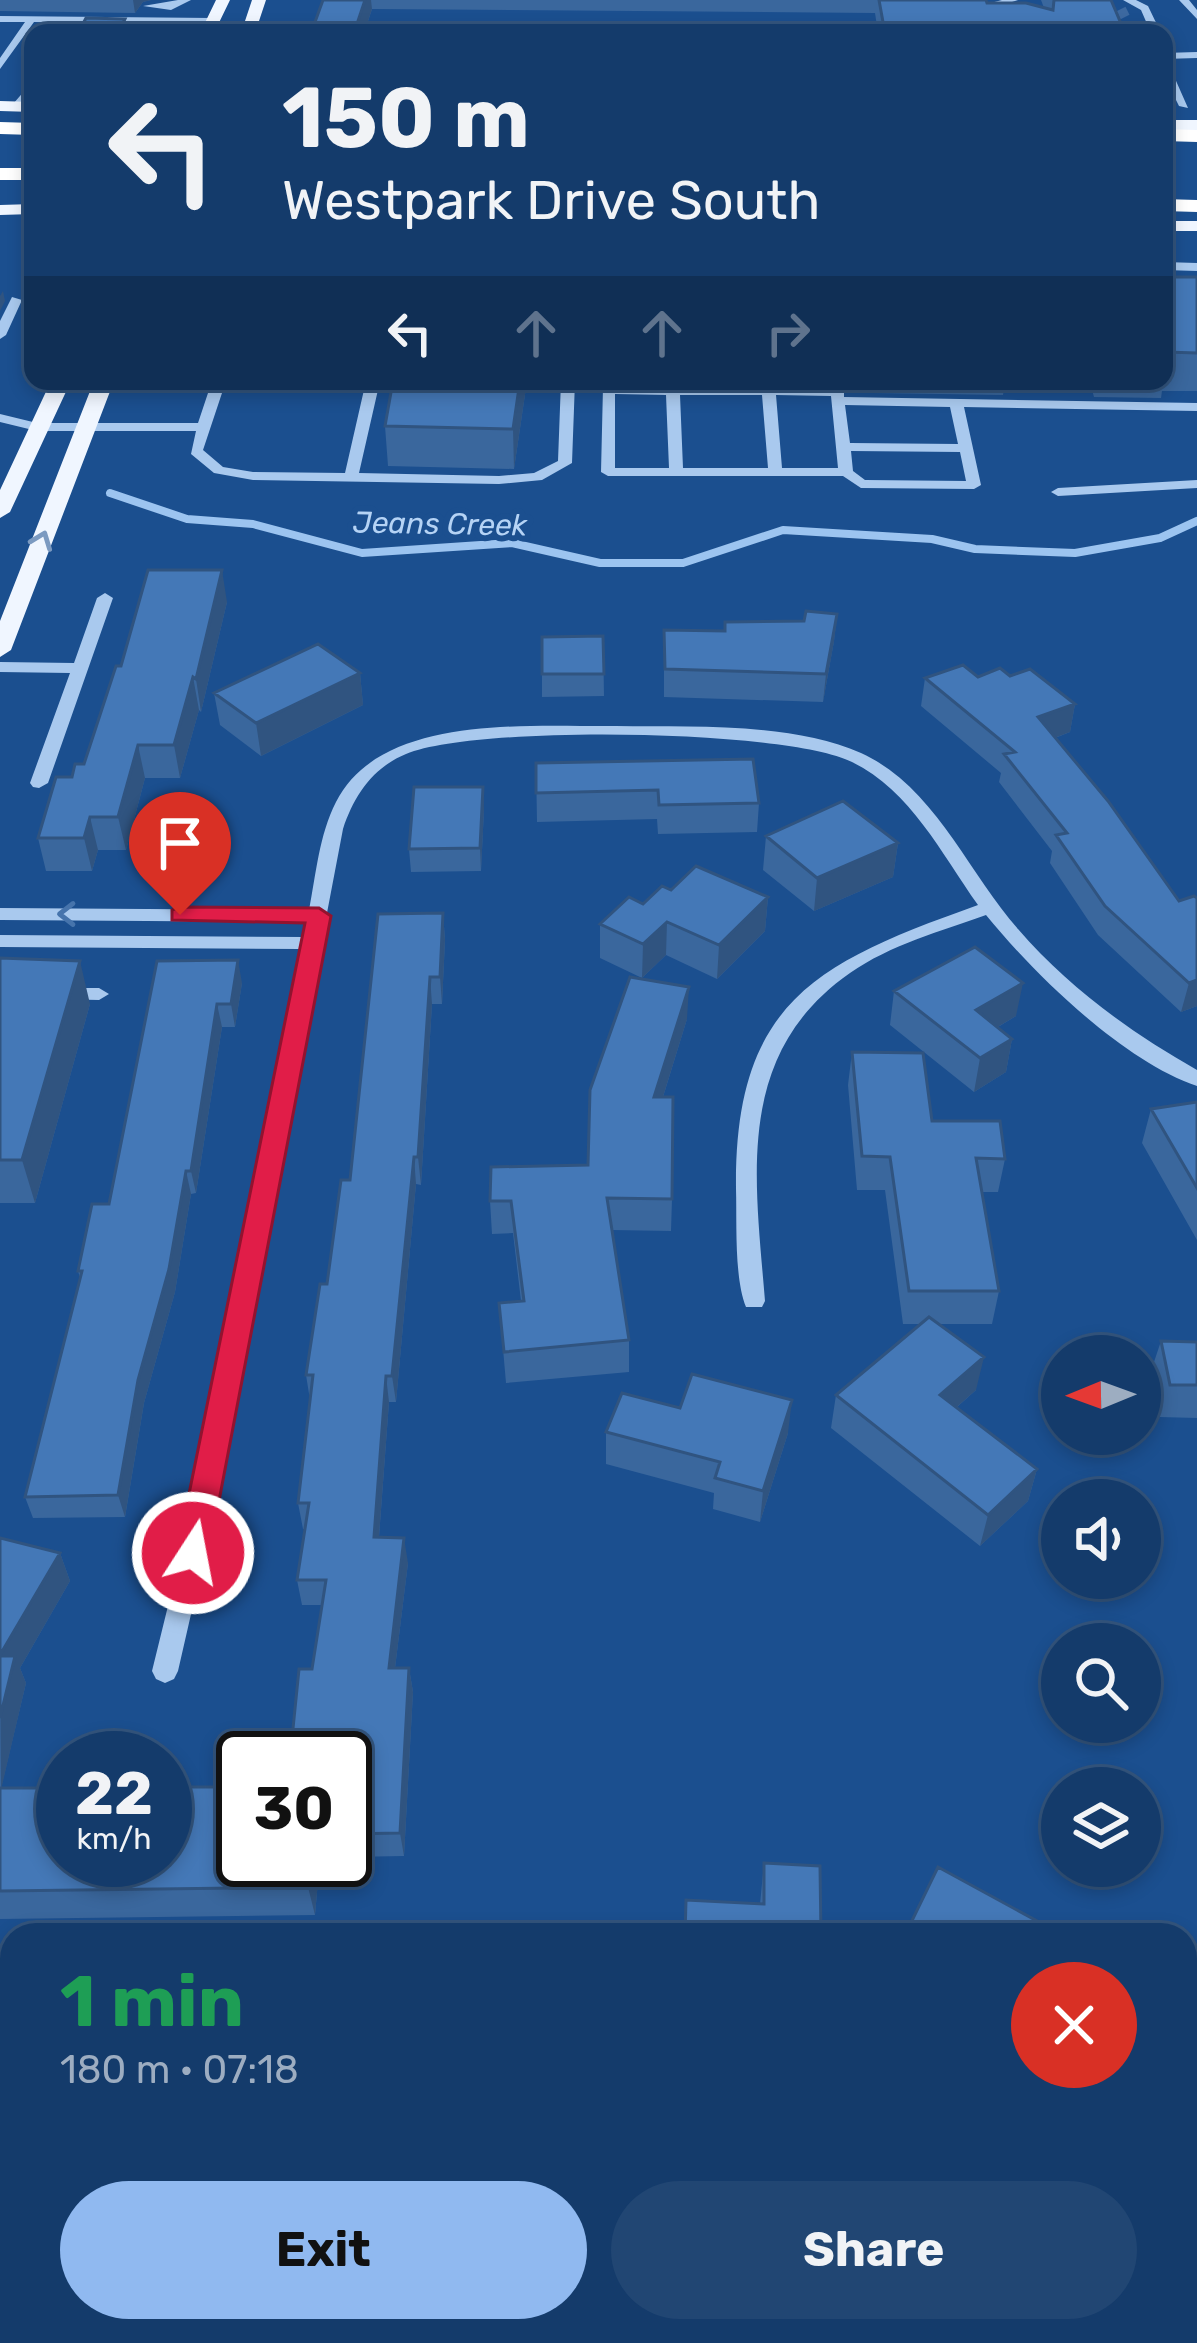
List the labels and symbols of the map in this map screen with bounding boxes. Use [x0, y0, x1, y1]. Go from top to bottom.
water label: Jeans Creek [353, 504, 528, 544]
one-way arrow [27, 531, 52, 552]
pin [129, 792, 231, 915]
one-way arrow [57, 902, 76, 928]
north arrow [1041, 1335, 1161, 1455]
position arrow [130, 1490, 256, 1616]
speed limit sign: 30 [216, 1731, 372, 1887]

